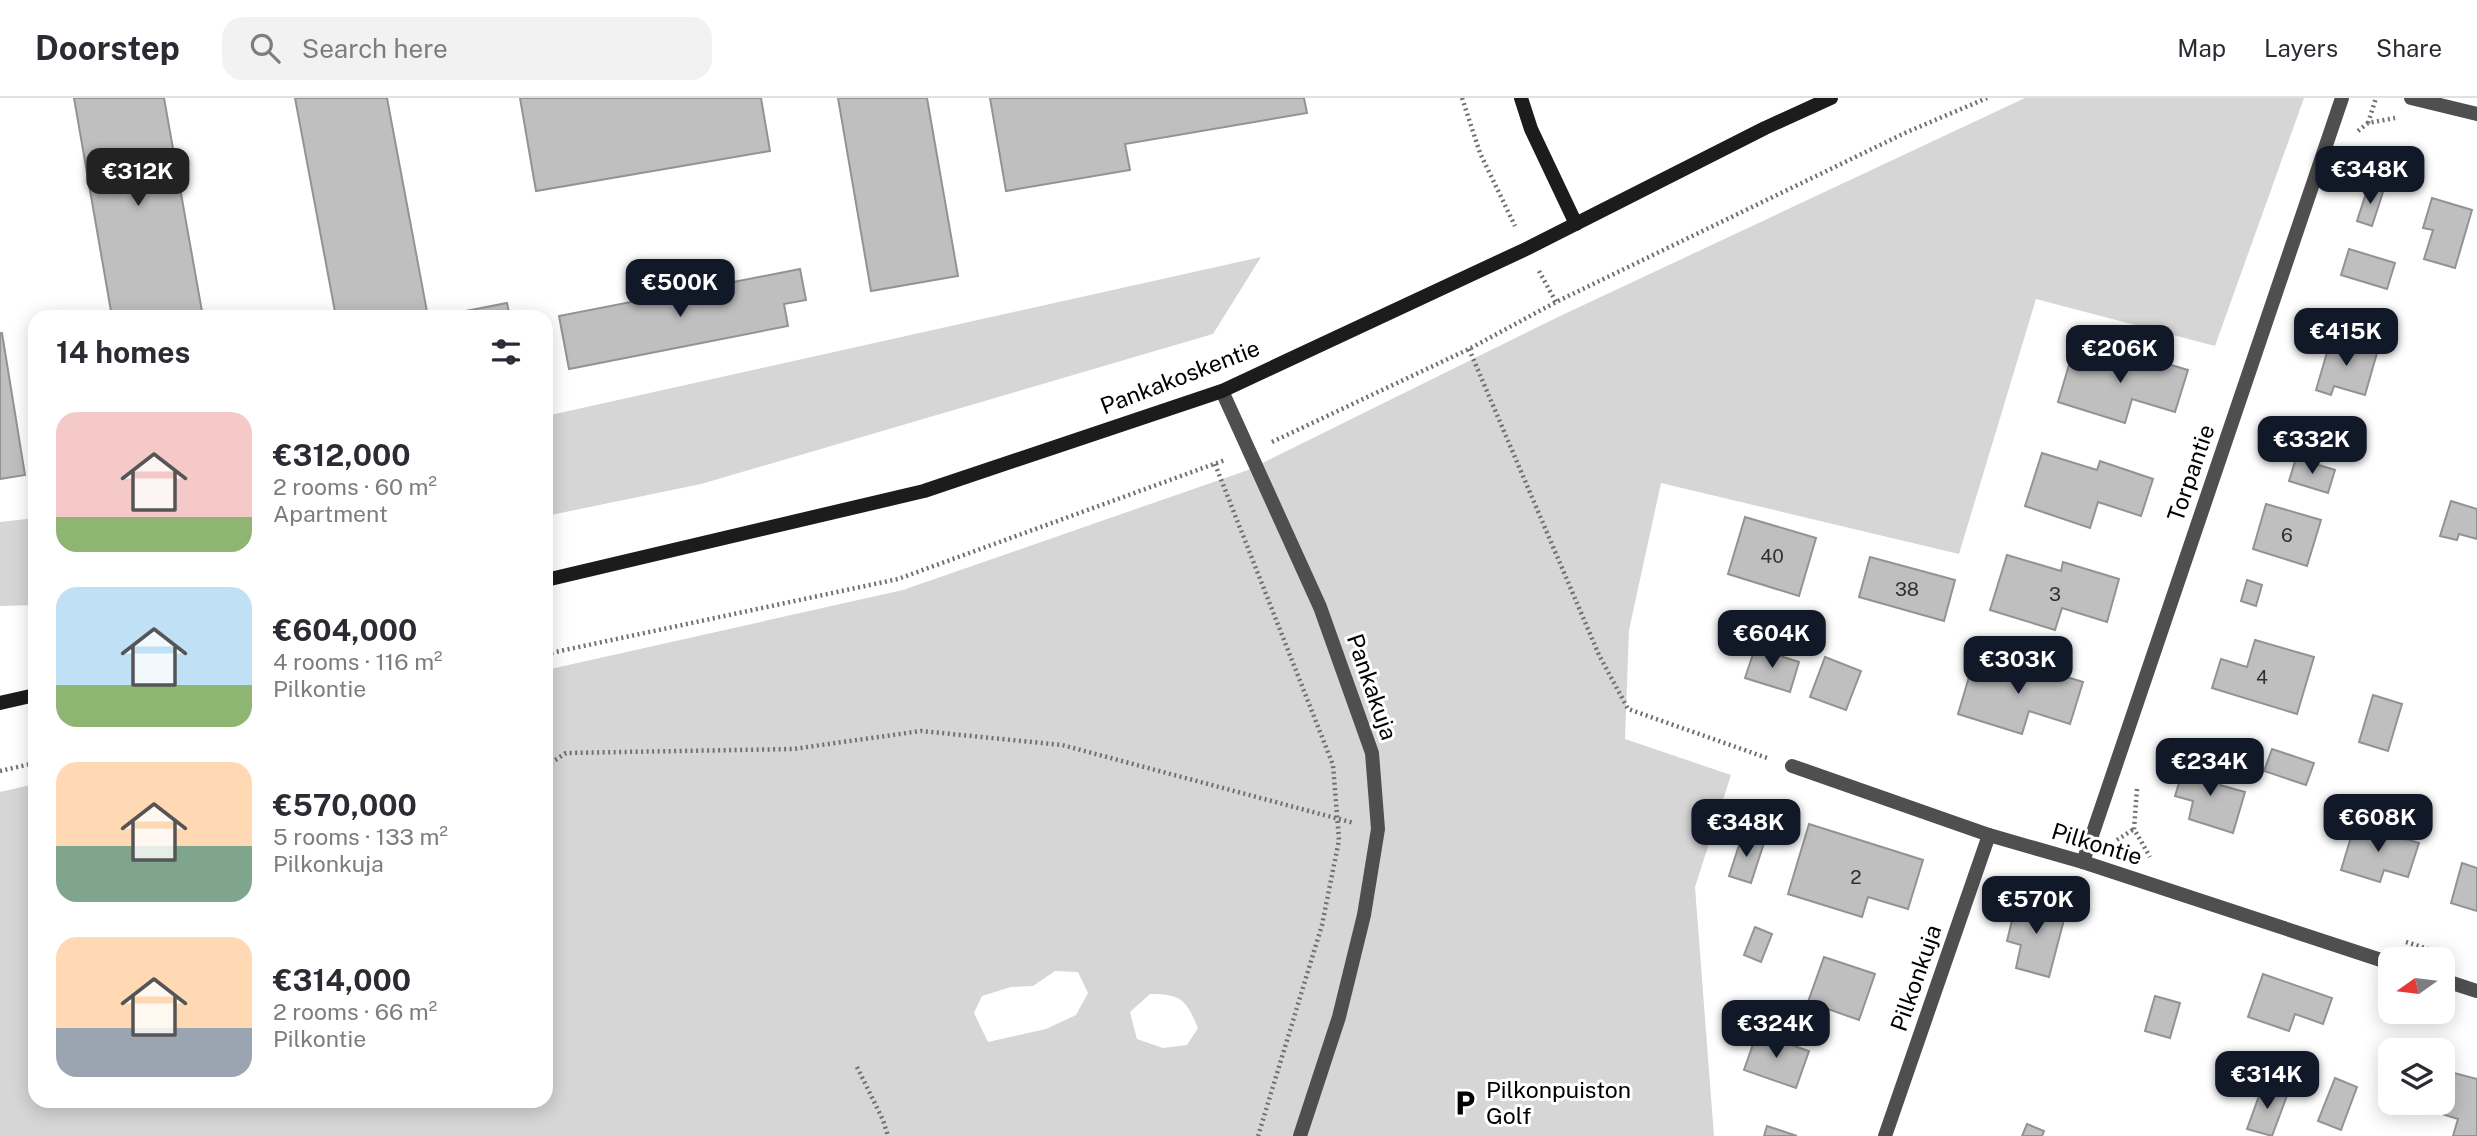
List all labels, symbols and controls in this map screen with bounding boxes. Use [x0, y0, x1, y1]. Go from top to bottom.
search box [222, 17, 712, 80]
text: Doorstep [35, 29, 180, 67]
icon: search [246, 29, 284, 67]
text: Search here [302, 33, 448, 64]
text: Map [2177, 34, 2226, 62]
text: Layers [2264, 34, 2338, 62]
text: Share [2376, 34, 2442, 62]
pin: €348K [2321, 146, 2419, 206]
pin: €312K [89, 148, 187, 208]
text: €348K [2331, 155, 2409, 182]
text: €312K [102, 157, 174, 184]
pin: €500K [631, 260, 729, 319]
text: €500K [642, 268, 718, 295]
pin: €415K [2297, 308, 2395, 368]
text: €415K [2310, 317, 2382, 344]
pin: €206K [2071, 326, 2169, 385]
icon: filters [487, 333, 525, 371]
text: 14 homes [56, 334, 190, 370]
street label: Pankakoskentie [1096, 334, 1263, 419]
text: €206K [2082, 334, 2158, 361]
pin: €332K [2263, 416, 2361, 476]
street label: Torpantie [2161, 421, 2220, 525]
text: €332K [2274, 425, 2350, 452]
text: €312,000 [273, 437, 411, 473]
icon: home [112, 440, 196, 524]
text: 2 rooms · 60 m² [273, 473, 437, 500]
text: Apartment [273, 500, 388, 527]
house number: 6 [2281, 524, 2293, 546]
house number: 40 [1760, 545, 1784, 567]
house number: 38 [1895, 578, 1919, 600]
house number: 3 [2049, 583, 2061, 605]
pin: €604K [1723, 610, 1821, 670]
text: €604,000 [273, 612, 417, 648]
icon: home [112, 615, 196, 699]
text: €604K [1734, 619, 1810, 646]
street label: Pankakuja [1342, 630, 1403, 743]
pin: €303K [1969, 636, 2067, 696]
text: €303K [1980, 645, 2056, 672]
text: 4 rooms · 116 m² [273, 648, 442, 675]
house number: 4 [2256, 666, 2268, 688]
text: Pilkontie [273, 675, 366, 702]
pin: €234K [2161, 738, 2259, 798]
text: €234K [2172, 747, 2248, 774]
text: €570,000 [273, 787, 417, 823]
icon: home [112, 790, 196, 874]
pin: €608K [2329, 794, 2427, 854]
pin: €348K [1697, 800, 1795, 859]
text: €608K [2340, 803, 2416, 830]
text: €348K [1707, 808, 1785, 835]
street label: Pilkontie [2049, 817, 2146, 870]
text: 5 rooms · 133 m² [273, 823, 448, 850]
text: Pilkonkuja [273, 850, 384, 877]
house number: 2 [1850, 866, 1862, 888]
pin: €570K [1987, 876, 2085, 936]
text: €570K [1998, 885, 2074, 912]
street label: Pilkonkuja [1885, 921, 1946, 1035]
north arrow [2378, 947, 2455, 1024]
map controls [2378, 947, 2455, 1115]
text: €314,000 [273, 962, 411, 998]
icon: home [112, 965, 196, 1049]
text: 2 rooms · 66 m² [273, 998, 437, 1025]
pin: €324K [1727, 1000, 1825, 1060]
text: €324K [1738, 1009, 1814, 1036]
text: Pilkontie [273, 1025, 366, 1052]
button: layers [2378, 1038, 2455, 1115]
pin: €314K [2218, 1052, 2316, 1111]
text: €314K [2231, 1060, 2303, 1087]
place label: Pilkonpuiston Golf [1486, 1076, 1631, 1129]
parking icon: Pilkonpuiston Golf [1450, 1088, 1480, 1118]

